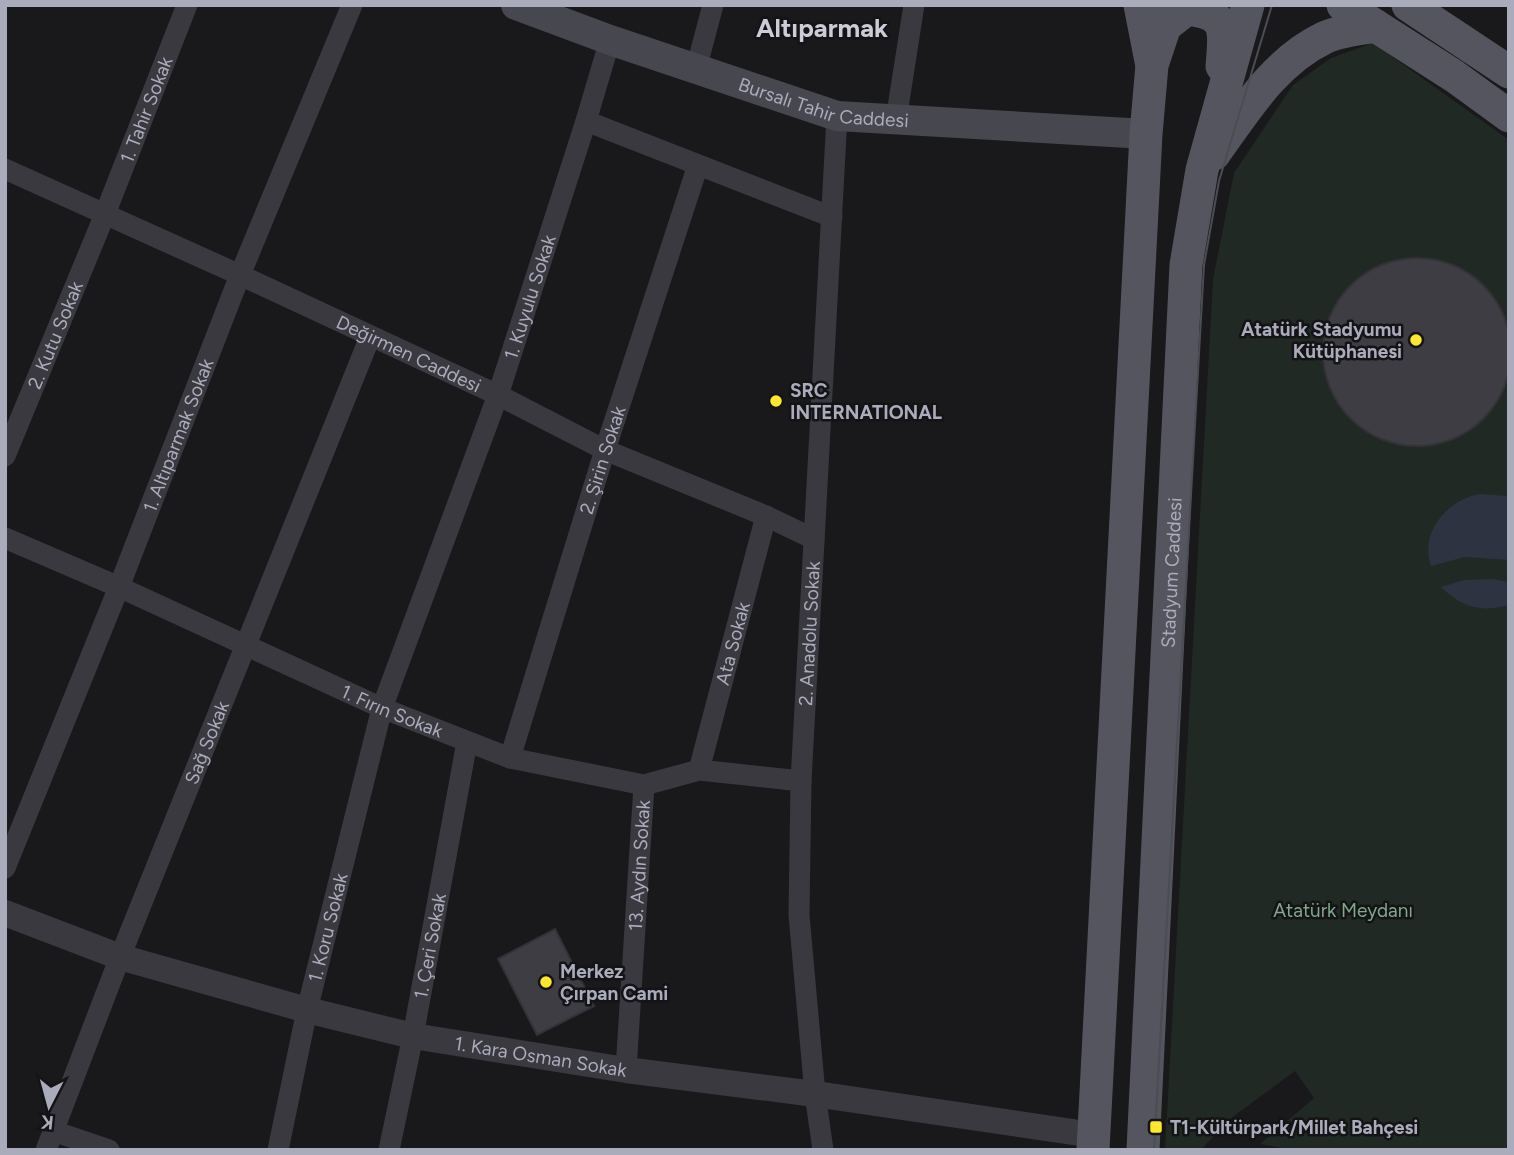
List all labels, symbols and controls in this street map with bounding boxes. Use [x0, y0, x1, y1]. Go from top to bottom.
district label: Altıparmak [756, 12, 888, 44]
street label: 1. Tahir Sokak [115, 53, 178, 166]
street label: Bursalı Tahir Caddesi [735, 73, 909, 132]
street label: 1. Kuyulu Sokak [499, 231, 561, 362]
street label: 2. Kutu Sokak [23, 277, 88, 392]
street label: Değirmen Caddesi [333, 311, 484, 397]
place label: Atatürk Stadyumu Kütüphanesi [1241, 318, 1402, 363]
marker: Atatürk Stadyumu Kütüphanesi [1408, 332, 1424, 348]
street label: 1. Altıparmak Sokak [138, 355, 219, 516]
place label: SRC INTERNATIONAL [790, 379, 942, 424]
marker: SRC INTERNATIONAL [768, 393, 784, 409]
street label: 2. Şirin Sokak [575, 402, 631, 517]
street label: Stadyum Caddesi [1156, 497, 1187, 648]
street label: 2. Anadolu Sokak [794, 560, 825, 706]
street label: Ata Sokak [711, 599, 755, 688]
street label: 1. Fırın Sokak [337, 680, 447, 743]
street label: Sağ Sokak [180, 697, 234, 788]
street label: 13. Aydın Sokak [624, 799, 655, 931]
street label: 1. Koru Sokak [303, 870, 353, 984]
street label: 1. Çeri Sokak [409, 891, 451, 1001]
park label: Atatürk Meydanı [1273, 899, 1413, 922]
place label: Merkez Çırpan Cami [560, 960, 668, 1005]
marker: Merkez Çırpan Cami [538, 974, 554, 990]
street label: 1. Kara Osman Sokak [453, 1032, 629, 1082]
north arrow [14, 1071, 84, 1141]
text: K [39, 1110, 55, 1135]
place label: T1-Kültürpark/Millet Bahçesi [1170, 1116, 1418, 1139]
marker: T1-Kültürpark/Millet Bahçesi [1148, 1119, 1164, 1135]

